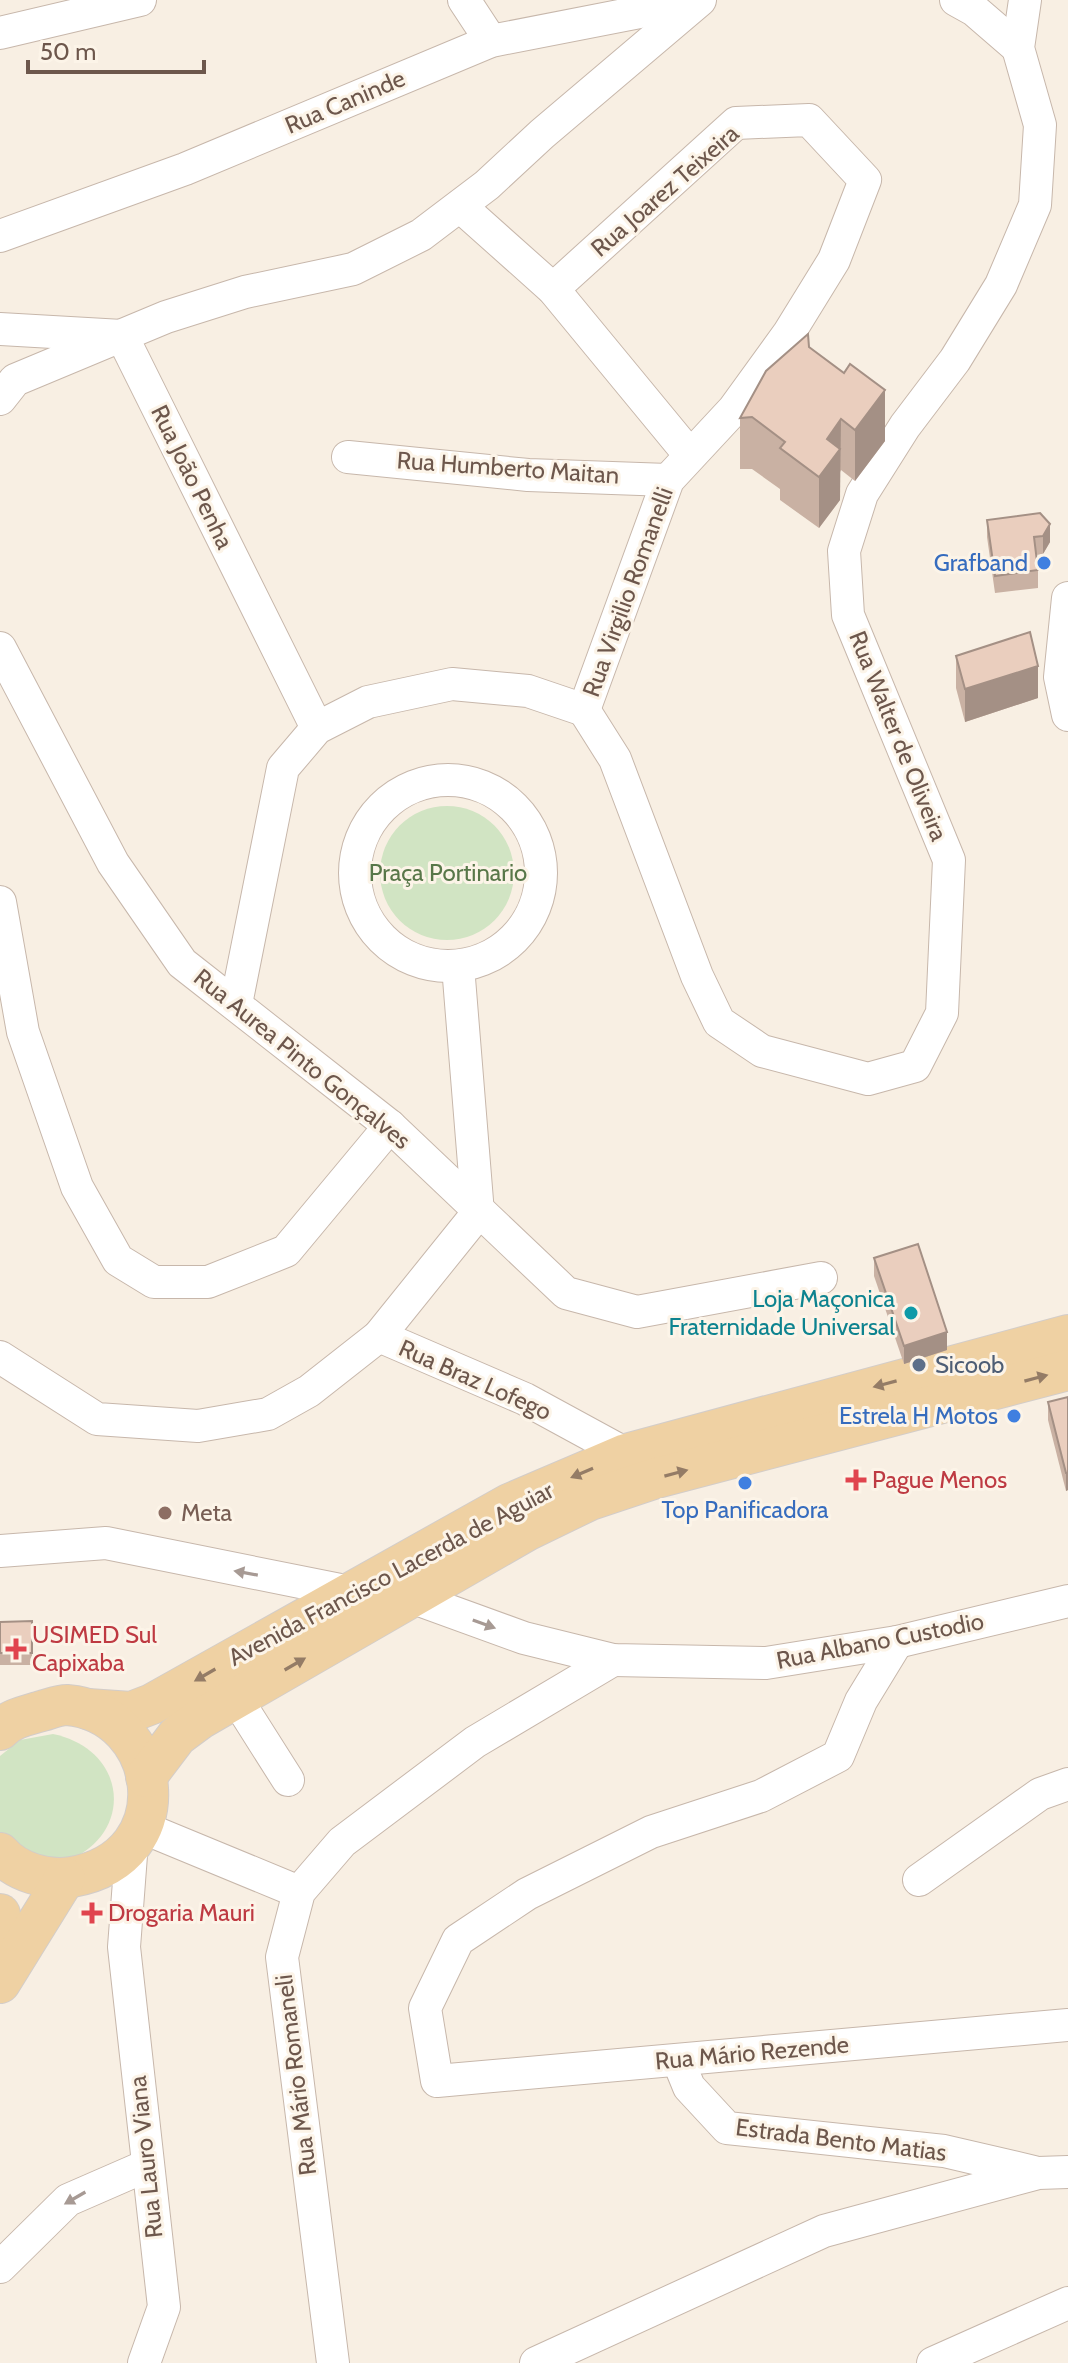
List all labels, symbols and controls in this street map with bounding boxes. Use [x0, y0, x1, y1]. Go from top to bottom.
scale bar [28, 24, 204, 74]
text: 50 m [40, 37, 96, 66]
street label: Rua Caninde [280, 63, 409, 140]
street label: Rua Joarez Teixeira [585, 118, 745, 263]
street label: Rua João Penha [145, 400, 240, 554]
street label: Rua Humberto Maitan [396, 445, 620, 490]
street label: Rua Virgilio Romanelli [576, 483, 679, 700]
place label: Grafband [934, 548, 1028, 577]
marker: Grafband [1035, 554, 1053, 572]
street label: Rua Walter de Oliveira [843, 627, 954, 845]
park label: Praça Portinario [369, 858, 527, 887]
street label: Rua Aurea Pinto Gonçalves [188, 962, 416, 1155]
place label: Loja Maçonica Fraternidade Universal [669, 1284, 895, 1341]
marker: Loja Maçonica Fraternidade Universal [902, 1304, 920, 1322]
street label: Rua Braz Lofego [395, 1333, 556, 1426]
place label: Sicoob [935, 1350, 1004, 1379]
marker: Sicoob [910, 1356, 928, 1374]
one-way arrow [1024, 1372, 1049, 1384]
one-way arrow [872, 1379, 897, 1391]
place label: Estrela H Motos [839, 1401, 998, 1430]
marker: Estrela H Motos [1005, 1407, 1023, 1425]
place label: Pague Menos [872, 1465, 1007, 1494]
one-way arrow [570, 1466, 594, 1480]
one-way arrow [664, 1466, 689, 1478]
marker: Pague Menos [847, 1471, 865, 1489]
marker: Top Panificadora [736, 1474, 754, 1492]
street label: Avenida Francisco Lacerda de Aguiar [223, 1475, 559, 1672]
place label: Top Panificadora [661, 1495, 829, 1524]
place label: Meta [181, 1498, 233, 1527]
marker: Meta [156, 1504, 174, 1522]
one-way arrow [233, 1566, 258, 1578]
street label: Rua Albano Custodio [774, 1606, 986, 1675]
one-way arrow [472, 1618, 496, 1630]
place label: USIMED Sul Capixaba [32, 1620, 157, 1677]
marker: USIMED Sul Capixaba [7, 1640, 25, 1658]
one-way arrow [284, 1657, 306, 1671]
one-way arrow [194, 1668, 216, 1682]
place label: Drogaria Mauri [108, 1898, 255, 1927]
marker: Drogaria Mauri [83, 1904, 101, 1922]
street label: Rua Mário Romaneli [269, 1973, 322, 2177]
street label: Rua Mário Rezende [654, 2030, 850, 2075]
street label: Rua Lauro Viana [123, 2074, 168, 2240]
street label: Estrada Bento Matias [734, 2112, 948, 2167]
one-way arrow [64, 2191, 86, 2205]

